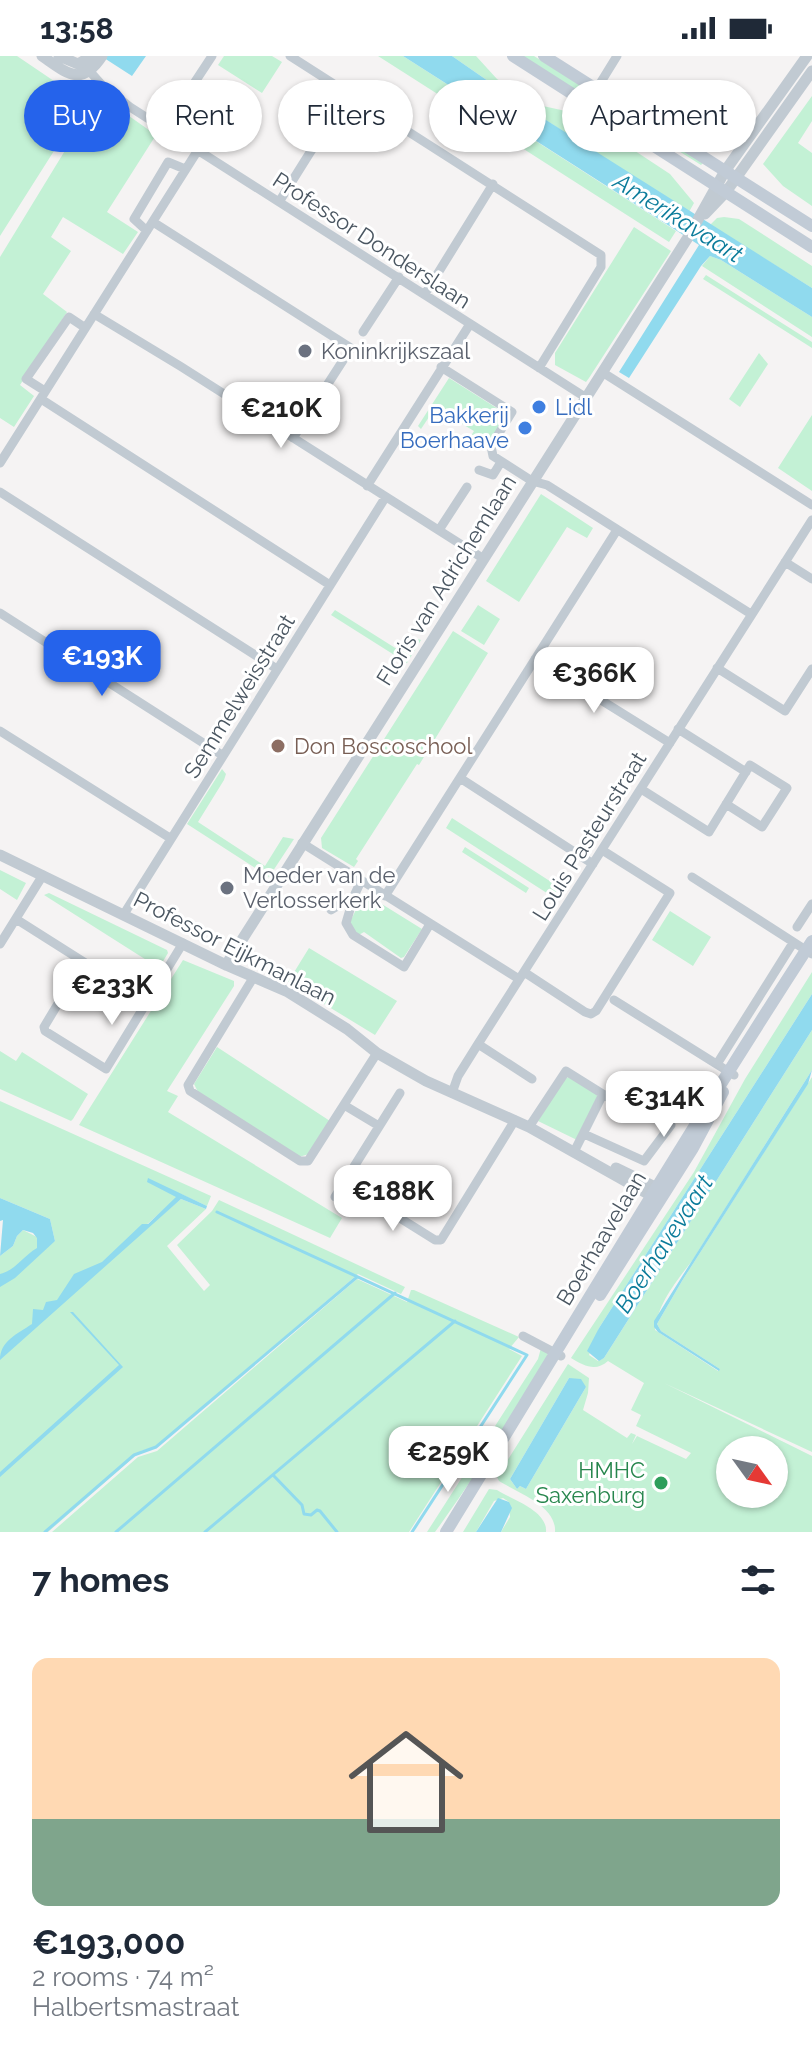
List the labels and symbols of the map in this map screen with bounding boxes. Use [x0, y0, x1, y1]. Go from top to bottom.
water label: Amerikavaart [607, 165, 748, 269]
street label: Professor Donderslaan [268, 166, 476, 314]
place label: Koninkrijkszaal [321, 338, 470, 364]
marker: Koninkrijkszaal [296, 342, 314, 360]
pin: €210K [225, 382, 337, 450]
place label: Lidl [555, 394, 592, 420]
marker: Lidl [530, 398, 548, 416]
place label: Bakkerij Boerhaave [400, 402, 509, 453]
marker: Bakkerij Boerhaave [516, 419, 534, 437]
street label: Floris van Adrichemlaan [371, 470, 521, 690]
street label: Semmelweisstraat [178, 609, 300, 783]
pin: €193K [46, 630, 158, 698]
pin: €366K [538, 647, 650, 715]
place label: Don Boscoschool [294, 733, 472, 759]
marker: Don Boscoschool [269, 737, 287, 755]
street label: Louis Pasteurstraat [527, 746, 652, 925]
place label: Moeder van de Verlosserkerk [243, 862, 395, 913]
marker: Moeder van de Verlosserkerk [218, 879, 236, 897]
street label: Professor Eijkmanlaan [130, 886, 340, 1010]
pin: €233K [56, 959, 168, 1027]
pin: €314K [608, 1071, 720, 1139]
pin: €188K [337, 1165, 449, 1233]
street label: Boerhaavelaan [551, 1166, 651, 1310]
water label: Boerhavevaart [608, 1169, 719, 1318]
pin: €259K [392, 1426, 504, 1494]
north arrow [716, 1436, 788, 1508]
place label: HMHC Saxenburg [536, 1457, 645, 1508]
marker: HMHC Saxenburg [652, 1474, 670, 1492]

